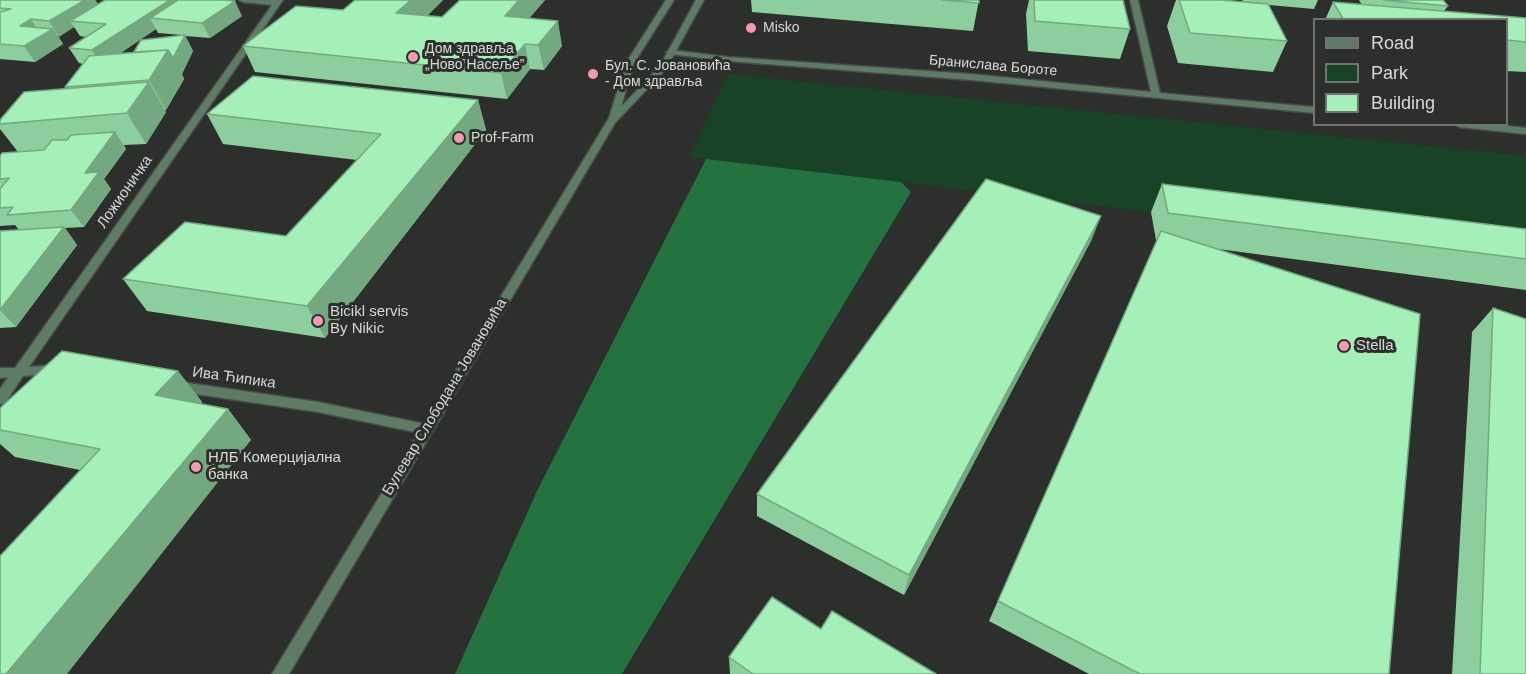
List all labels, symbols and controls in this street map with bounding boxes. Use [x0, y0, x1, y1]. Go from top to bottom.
legend [1313, 18, 1508, 126]
place label: Misko [763, 20, 800, 36]
marker: Misko [744, 21, 758, 35]
text: Road [1371, 33, 1414, 53]
place label: Дом здравља „Ново Насеље” [425, 41, 524, 74]
marker: Дом здравља „Ново Насеље” [406, 50, 420, 64]
street label: Бранислава Бороте [928, 52, 1058, 80]
place label: Бул. С. Јовановића - Дом здравља [605, 58, 731, 90]
text: Park [1371, 63, 1408, 83]
marker: Бул. С. Јовановића - Дом здравља [586, 67, 600, 81]
text: Building [1371, 93, 1435, 113]
place label: Prof-Farm [471, 130, 534, 146]
marker: Prof-Farm [452, 131, 466, 145]
street label: Ложионичка [93, 152, 157, 232]
street label: Булевар Слободана Јовановића [379, 295, 511, 499]
place label: Bicikl servis By Nikic [330, 303, 408, 338]
marker: Bicikl servis By Nikic [311, 314, 325, 328]
place label: Stella [1356, 337, 1394, 355]
marker: Stella [1337, 339, 1351, 353]
street label: Ива Ћипика [191, 363, 277, 393]
place label: НЛБ Комерцијална банка [208, 449, 341, 484]
marker: НЛБ Комерцијална банка [189, 460, 203, 474]

